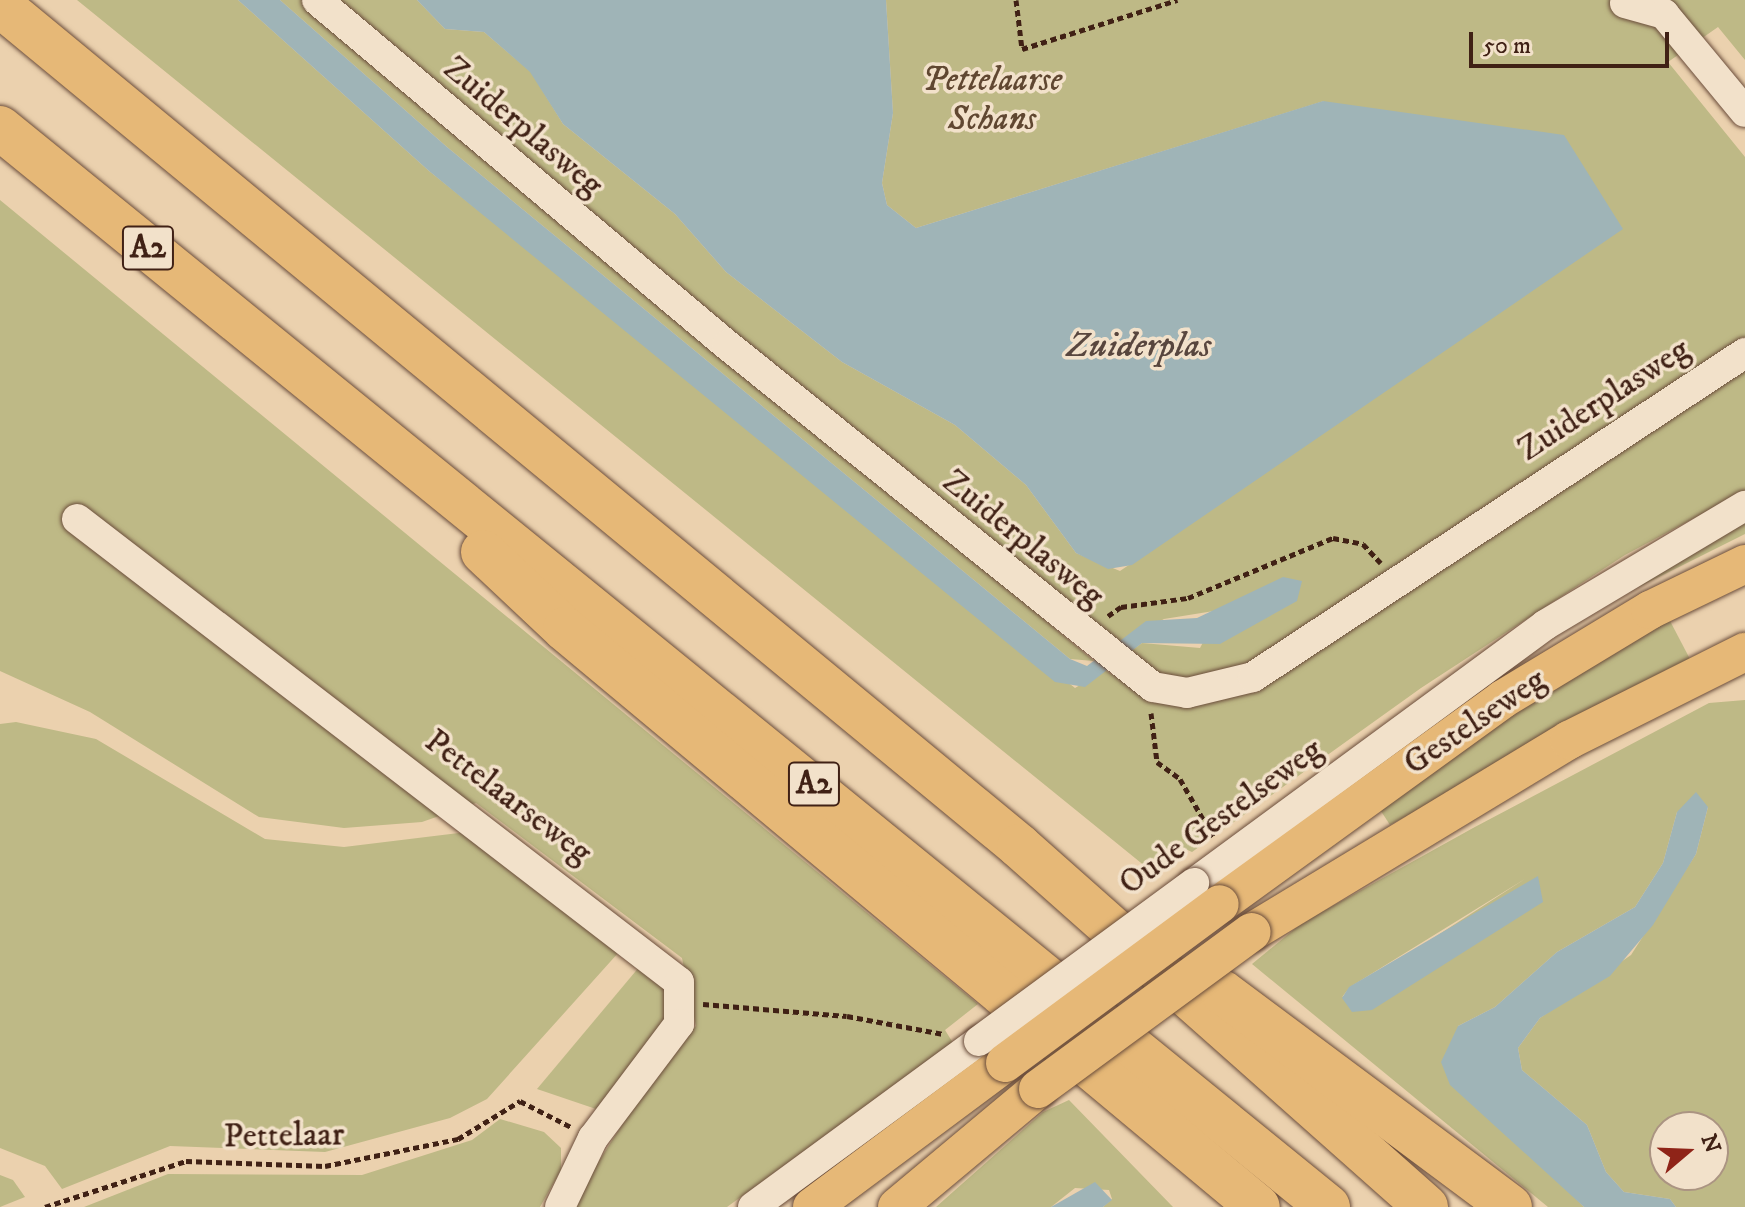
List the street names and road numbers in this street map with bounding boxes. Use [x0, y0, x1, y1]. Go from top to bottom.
street label: Zuiderplasweg [435, 48, 611, 206]
road number: A2 [120, 220, 176, 276]
street label: Zuiderplasweg [1511, 330, 1697, 470]
street label: Zuiderplasweg [934, 461, 1112, 617]
street label: Gestelseweg [1396, 660, 1554, 784]
street label: Pettelaarseweg [416, 721, 600, 873]
street label: Oude Gestelseweg [1112, 730, 1330, 904]
road number: A2 [786, 756, 842, 812]
street label: Pettelaar [223, 1115, 345, 1157]

